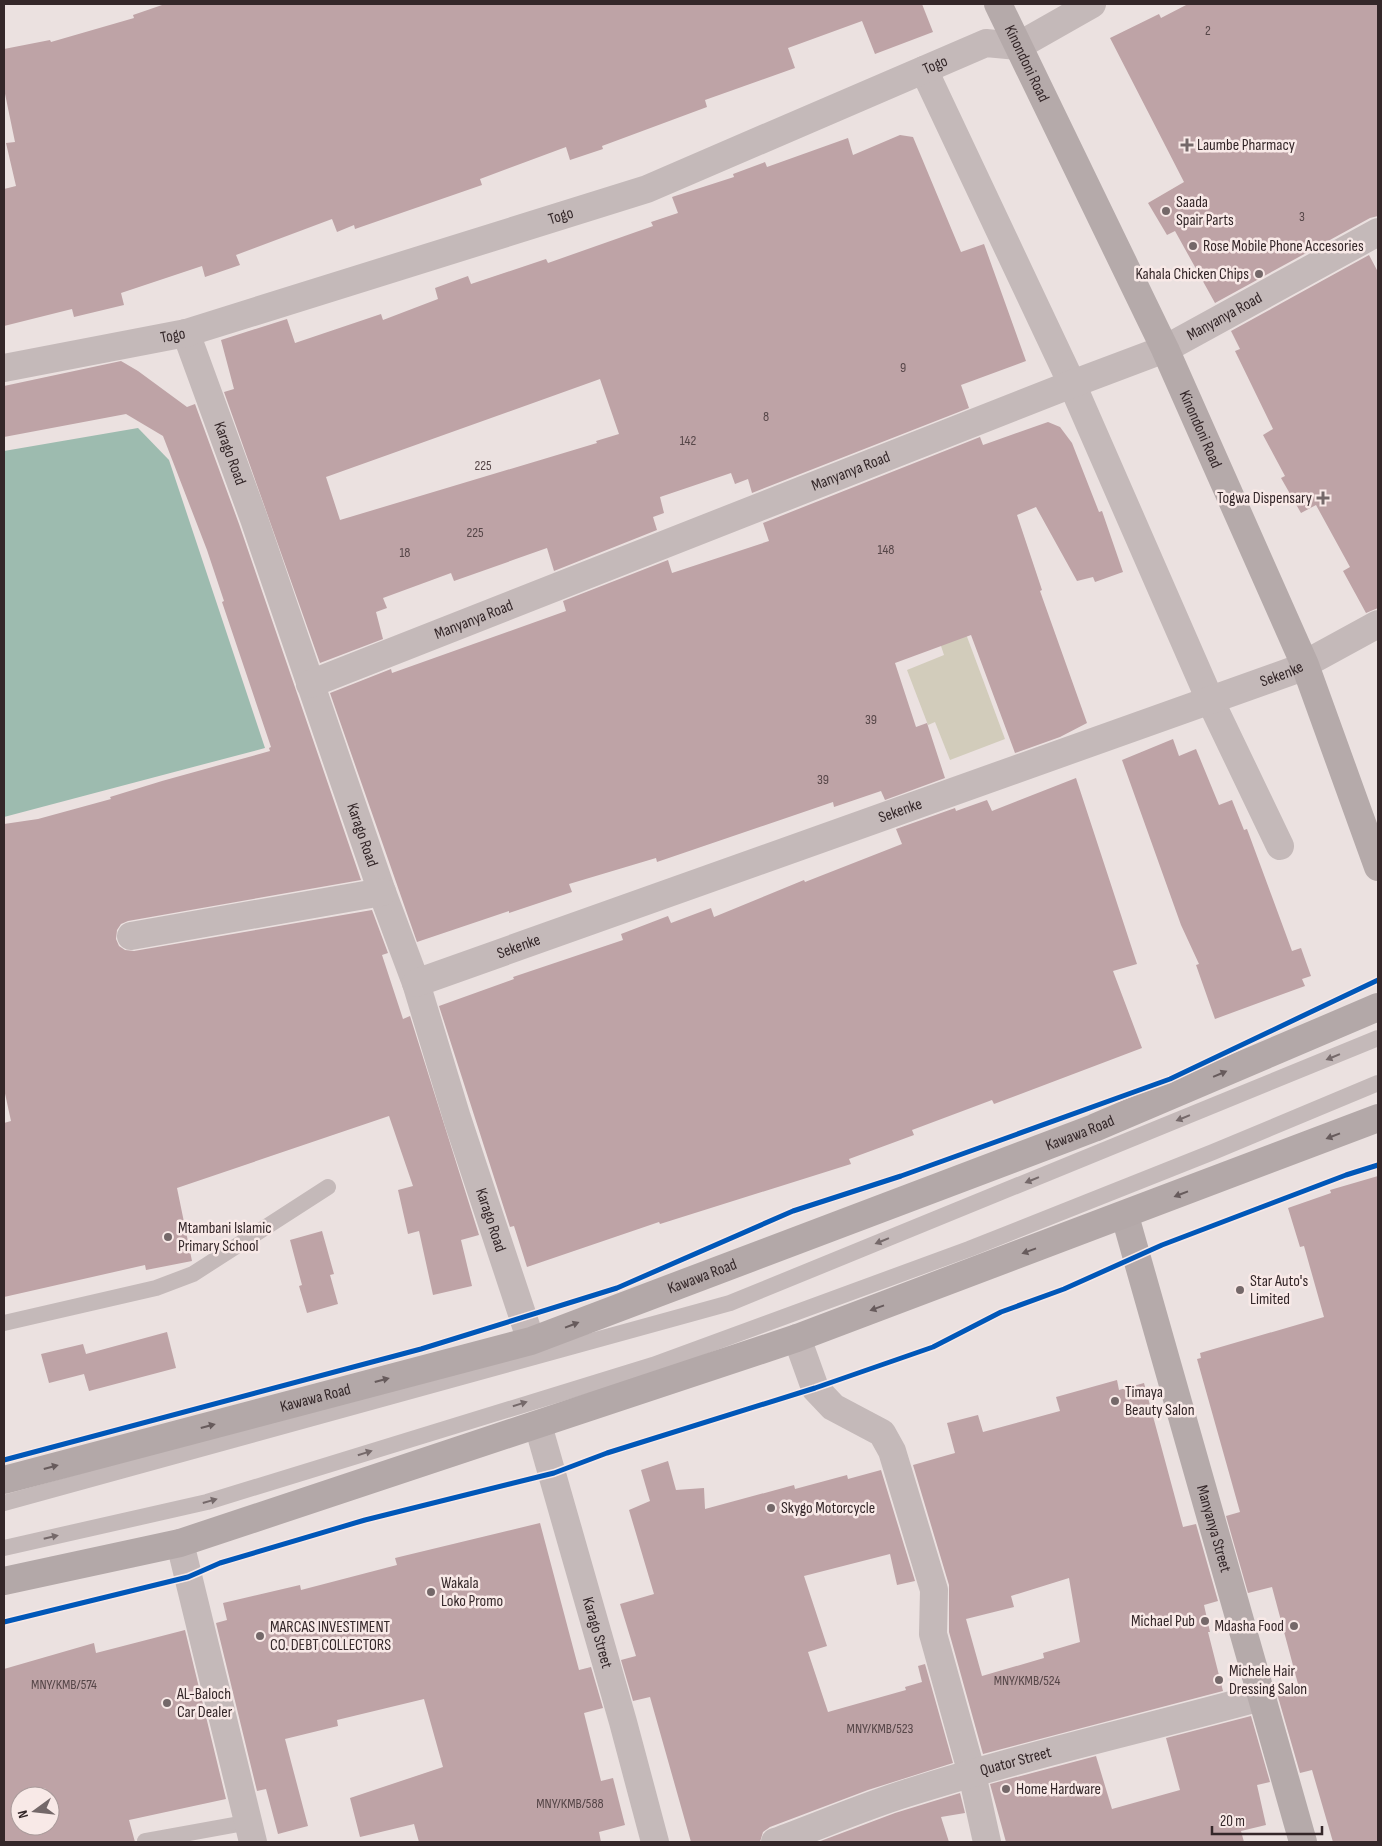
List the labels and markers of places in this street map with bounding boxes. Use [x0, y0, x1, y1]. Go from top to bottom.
place label: Laumbe Pharmacy [1197, 136, 1295, 155]
marker: Laumbe Pharmacy [1181, 139, 1193, 151]
place label: Saada Spair Parts [1176, 193, 1234, 230]
marker: Saada Spair Parts [1160, 205, 1172, 217]
place label: Rose Mobile Phone Accesories [1203, 237, 1364, 256]
marker: Rose Mobile Phone Accesories [1187, 240, 1199, 252]
place label: Kahala Chicken Chips [1135, 265, 1249, 284]
marker: Kahala Chicken Chips [1253, 268, 1265, 280]
place label: Togwa Dispensary [1217, 489, 1312, 508]
marker: Togwa Dispensary [1316, 491, 1330, 505]
place label: Mtambani Islamic Primary School [178, 1219, 272, 1256]
marker: Mtambani Islamic Primary School [162, 1231, 174, 1243]
place label: Star Auto's Limited [1250, 1272, 1308, 1309]
marker: Star Auto's Limited [1234, 1284, 1246, 1296]
place label: Timaya Beauty Salon [1125, 1383, 1195, 1420]
marker: Timaya Beauty Salon [1109, 1395, 1121, 1407]
place label: Skygo Motorcycle [781, 1499, 875, 1518]
marker: Skygo Motorcycle [765, 1502, 777, 1514]
place label: Wakala Loko Promo [441, 1574, 503, 1611]
marker: Wakala Loko Promo [425, 1586, 437, 1598]
place label: Michael Pub [1131, 1612, 1195, 1631]
marker: Michael Pub [1199, 1615, 1211, 1627]
place label: Mdasha Food [1215, 1617, 1284, 1636]
place label: MARCAS INVESTIMENT CO. DEBT COLLECTORS [270, 1618, 391, 1655]
marker: Mdasha Food [1288, 1620, 1300, 1632]
marker: MARCAS INVESTIMENT CO. DEBT COLLECTORS [254, 1630, 266, 1642]
place label: Michele Hair Dressing Salon [1229, 1662, 1307, 1699]
marker: Michele Hair Dressing Salon [1213, 1674, 1225, 1686]
place label: AL-Baloch Car Dealer [176, 1685, 233, 1722]
marker: AL-Baloch Car Dealer [161, 1697, 173, 1709]
place label: Home Hardware [1016, 1780, 1101, 1799]
marker: Home Hardware [1000, 1783, 1012, 1795]

